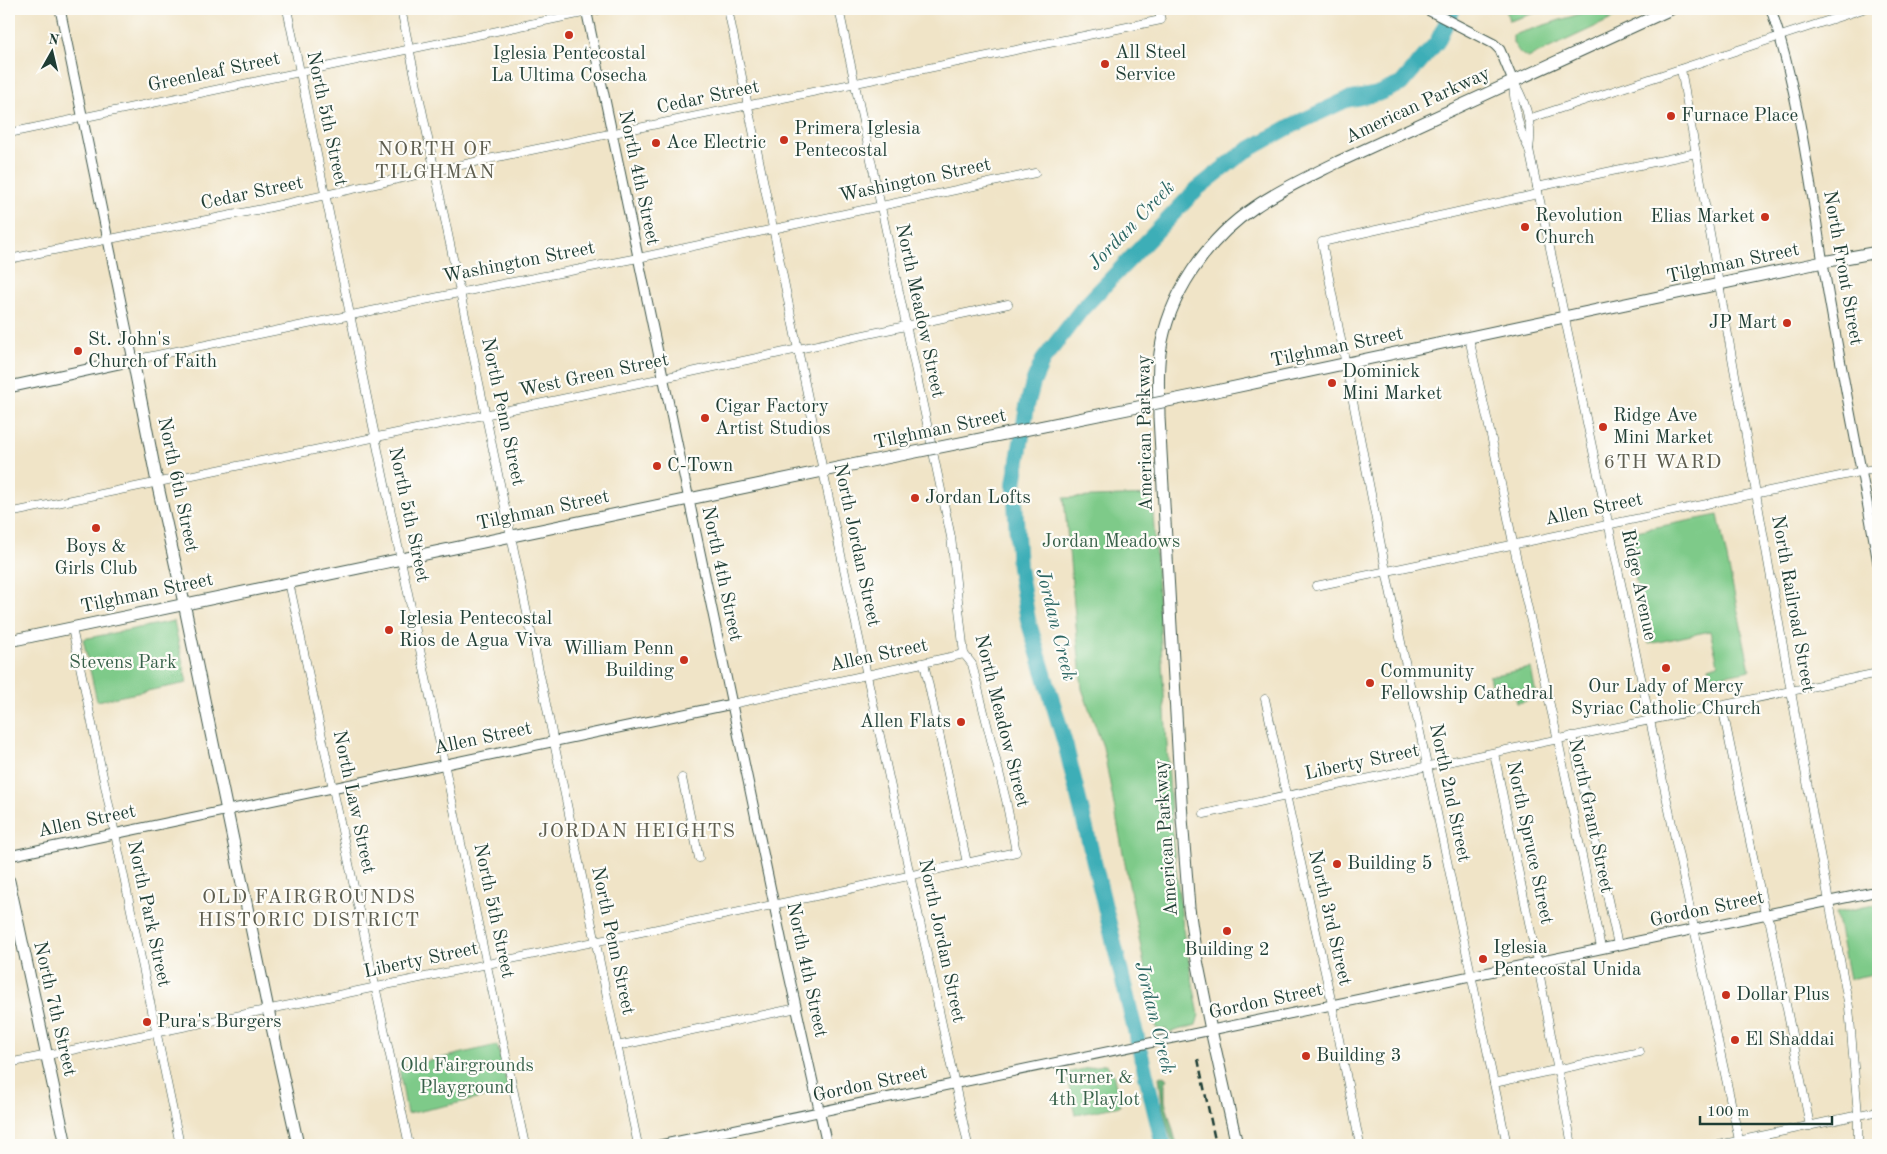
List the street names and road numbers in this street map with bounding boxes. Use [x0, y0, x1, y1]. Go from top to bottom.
street label: Greenleaf Street [146, 50, 282, 96]
street label: North 5th Street [302, 50, 350, 188]
street label: American Parkway [1343, 64, 1493, 148]
street label: Cedar Street [655, 78, 761, 118]
street label: North 4th Street [614, 109, 662, 247]
street label: Washington Street [838, 156, 992, 206]
street label: Cedar Street [199, 174, 305, 214]
street label: North Front Street [1819, 189, 1865, 347]
street label: North Meadow Street [891, 222, 947, 400]
street label: Washington Street [441, 239, 597, 287]
street label: Tilghman Street [1665, 241, 1801, 287]
street label: Tilghman Street [1269, 325, 1405, 371]
street label: North Penn Street [477, 336, 527, 488]
street label: West Green Street [518, 351, 670, 401]
street label: American Parkway [1135, 354, 1157, 512]
street label: Tilghman Street [872, 407, 1008, 453]
street label: North 6th Street [153, 416, 201, 554]
street label: North 5th Street [384, 446, 432, 584]
street label: North Jordan Street [829, 461, 883, 629]
street label: Tilghman Street [475, 488, 611, 534]
street label: Allen Street [1543, 490, 1645, 530]
street label: North 4th Street [697, 505, 745, 643]
street label: North Railroad Street [1767, 514, 1817, 694]
street label: Ridge Avenue [1617, 528, 1659, 642]
street label: Tilghman Street [79, 571, 215, 617]
street label: North Meadow Street [970, 633, 1032, 809]
street label: Allen Street [828, 636, 930, 676]
street label: Allen Street [432, 719, 534, 759]
street label: North 2nd Street [1425, 722, 1473, 864]
street label: North Law Street [329, 729, 377, 875]
street label: North Grant Street [1564, 737, 1616, 895]
street label: Liberty Street [1303, 742, 1421, 784]
street label: American Parkway [1152, 759, 1182, 917]
street label: North Spruce Street [1502, 760, 1556, 926]
street label: Allen Street [36, 802, 138, 842]
street label: North Park Street [123, 839, 173, 989]
street label: North 5th Street [469, 842, 517, 980]
street label: North 3rd Street [1304, 848, 1354, 988]
street label: North Jordan Street [914, 857, 968, 1025]
street label: North Penn Street [587, 865, 637, 1017]
street label: Gordon Street [1648, 889, 1766, 931]
street label: North 4th Street [782, 901, 830, 1039]
street label: North 7th Street [29, 940, 79, 1078]
street label: Liberty Street [362, 940, 480, 982]
street label: Gordon Street [1207, 981, 1325, 1023]
street label: Gordon Street [811, 1064, 929, 1106]

